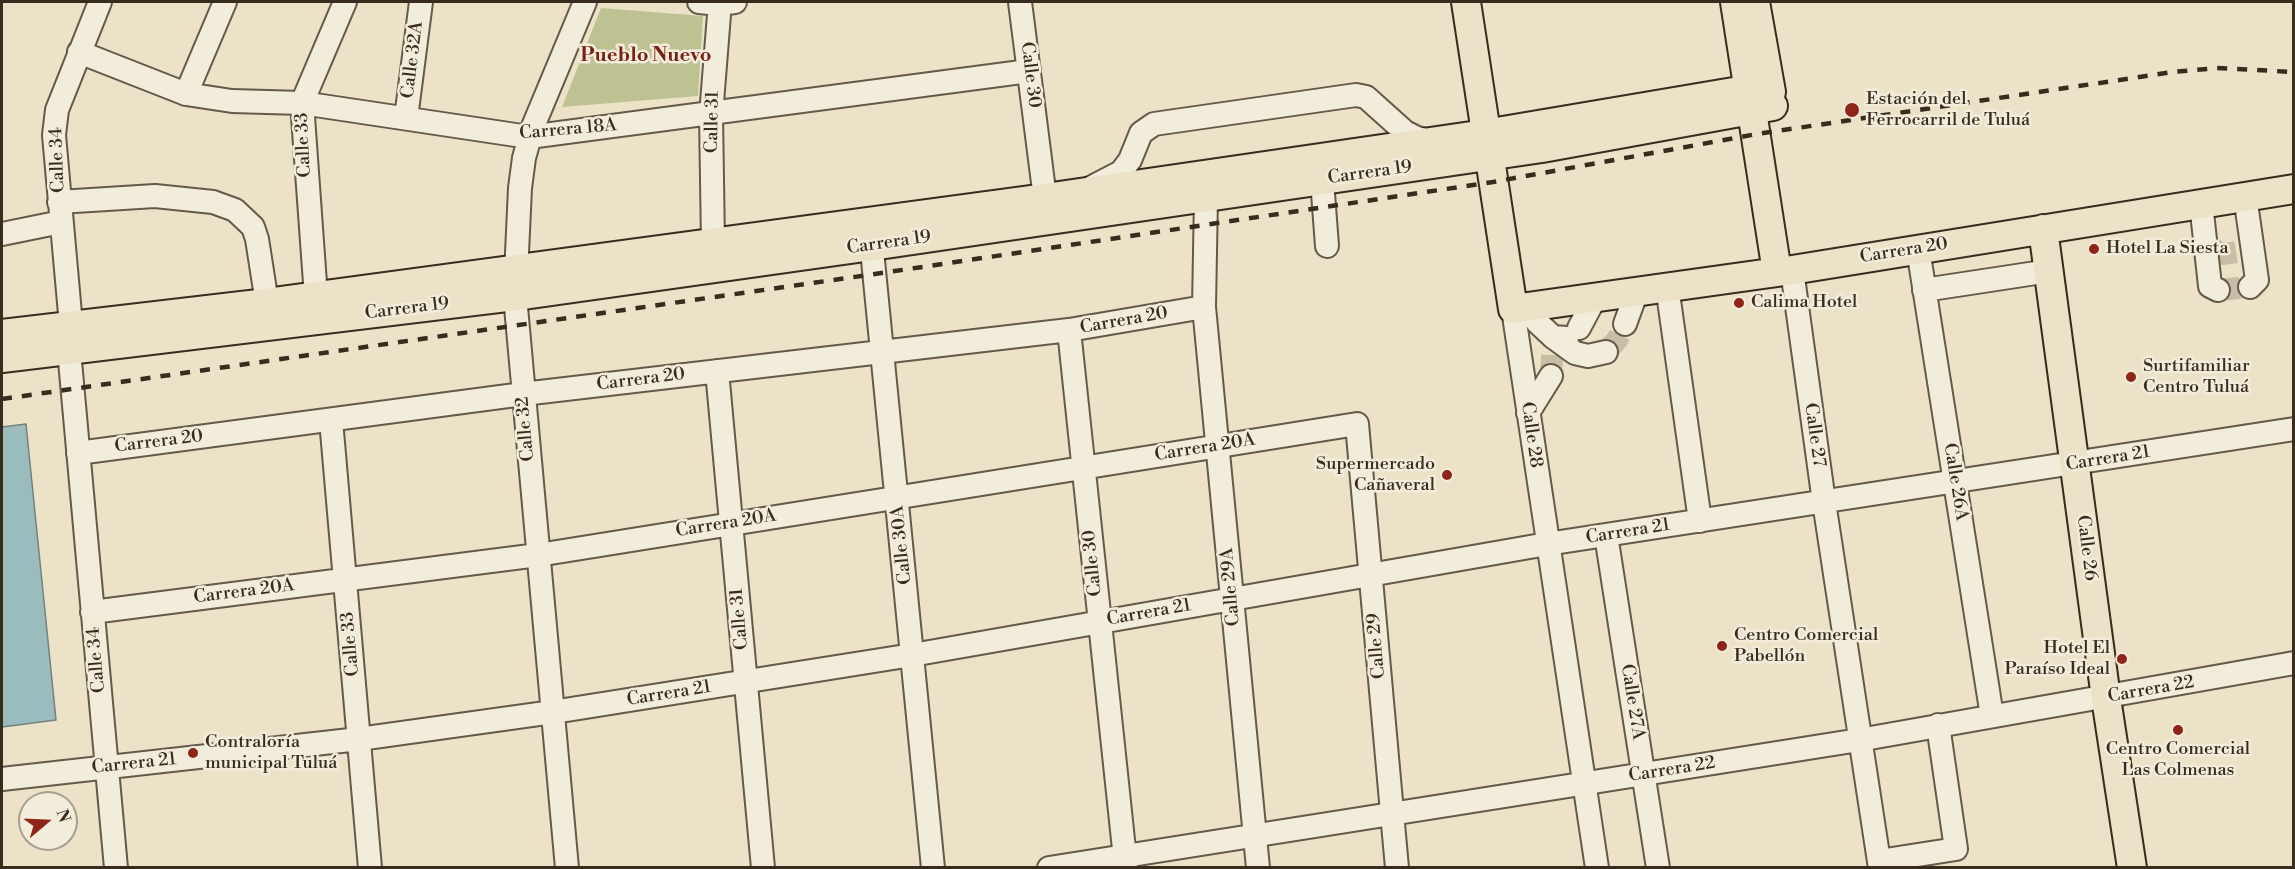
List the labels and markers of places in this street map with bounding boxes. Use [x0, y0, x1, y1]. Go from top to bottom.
place label: Estación del Ferrocarril de Tuluá [1866, 89, 2030, 132]
marker: Estación del Ferrocarril de Tuluá [1843, 101, 1861, 119]
place label: Hotel La Siesta [2106, 238, 2229, 260]
marker: Hotel La Siesta [2087, 242, 2101, 256]
place label: Calima Hotel [1751, 292, 1857, 314]
marker: Calima Hotel [1732, 296, 1746, 310]
place label: Surtifamiliar Centro Tuluá [2143, 356, 2250, 398]
marker: Surtifamiliar Centro Tuluá [2124, 370, 2138, 384]
place label: Supermercado Cañaveral [1316, 454, 1435, 496]
marker: Supermercado Cañaveral [1440, 468, 1454, 482]
place label: Centro Comercial Pabellón [1734, 625, 1878, 668]
place label: Hotel El Paraíso Ideal [2004, 638, 2110, 680]
marker: Centro Comercial Pabellón [1715, 639, 1729, 653]
marker: Hotel El Paraíso Ideal [2115, 652, 2129, 666]
marker: Centro Comercial Las Colmenas [2171, 723, 2185, 737]
place label: Contraloría municipal Tuluá [205, 732, 337, 774]
place label: Centro Comercial Las Colmenas [2106, 739, 2250, 782]
marker: Contraloría municipal Tuluá [186, 746, 200, 760]

